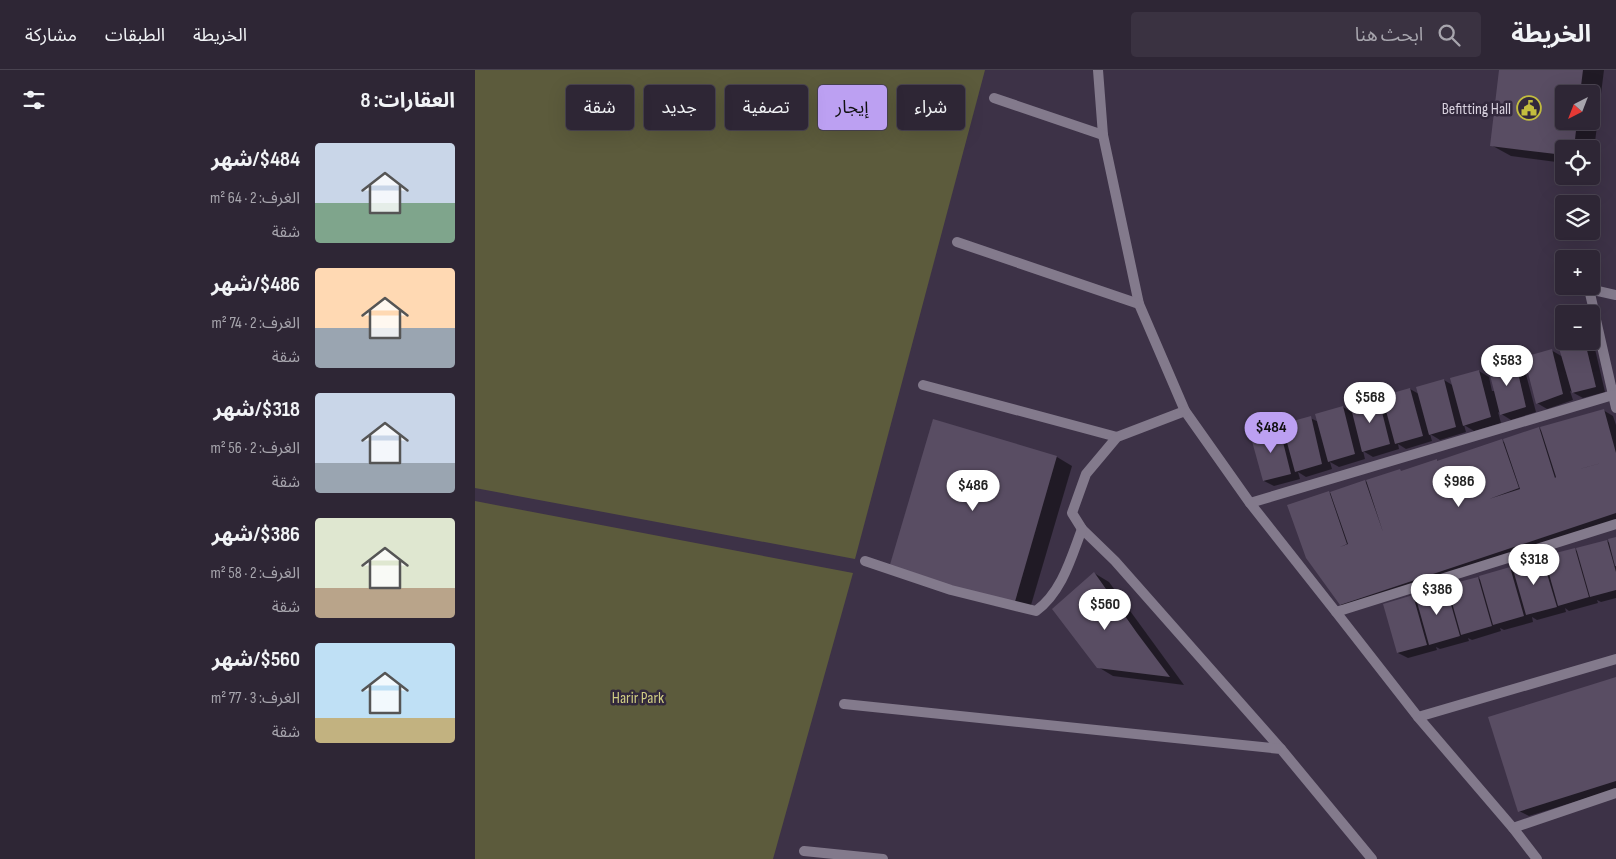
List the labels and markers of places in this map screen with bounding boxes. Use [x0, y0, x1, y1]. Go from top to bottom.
public building icon: Befitting Hall [1516, 95, 1542, 121]
place label: Befitting Hall [1442, 100, 1511, 119]
pin: $583 [1477, 344, 1537, 387]
pin: $568 [1340, 382, 1400, 424]
pin: $484 [1241, 412, 1301, 454]
pin: $986 [1429, 466, 1489, 508]
pin: $486 [943, 470, 1003, 512]
pin: $318 [1504, 544, 1564, 586]
pin: $386 [1407, 574, 1467, 616]
pin: $560 [1075, 588, 1135, 631]

